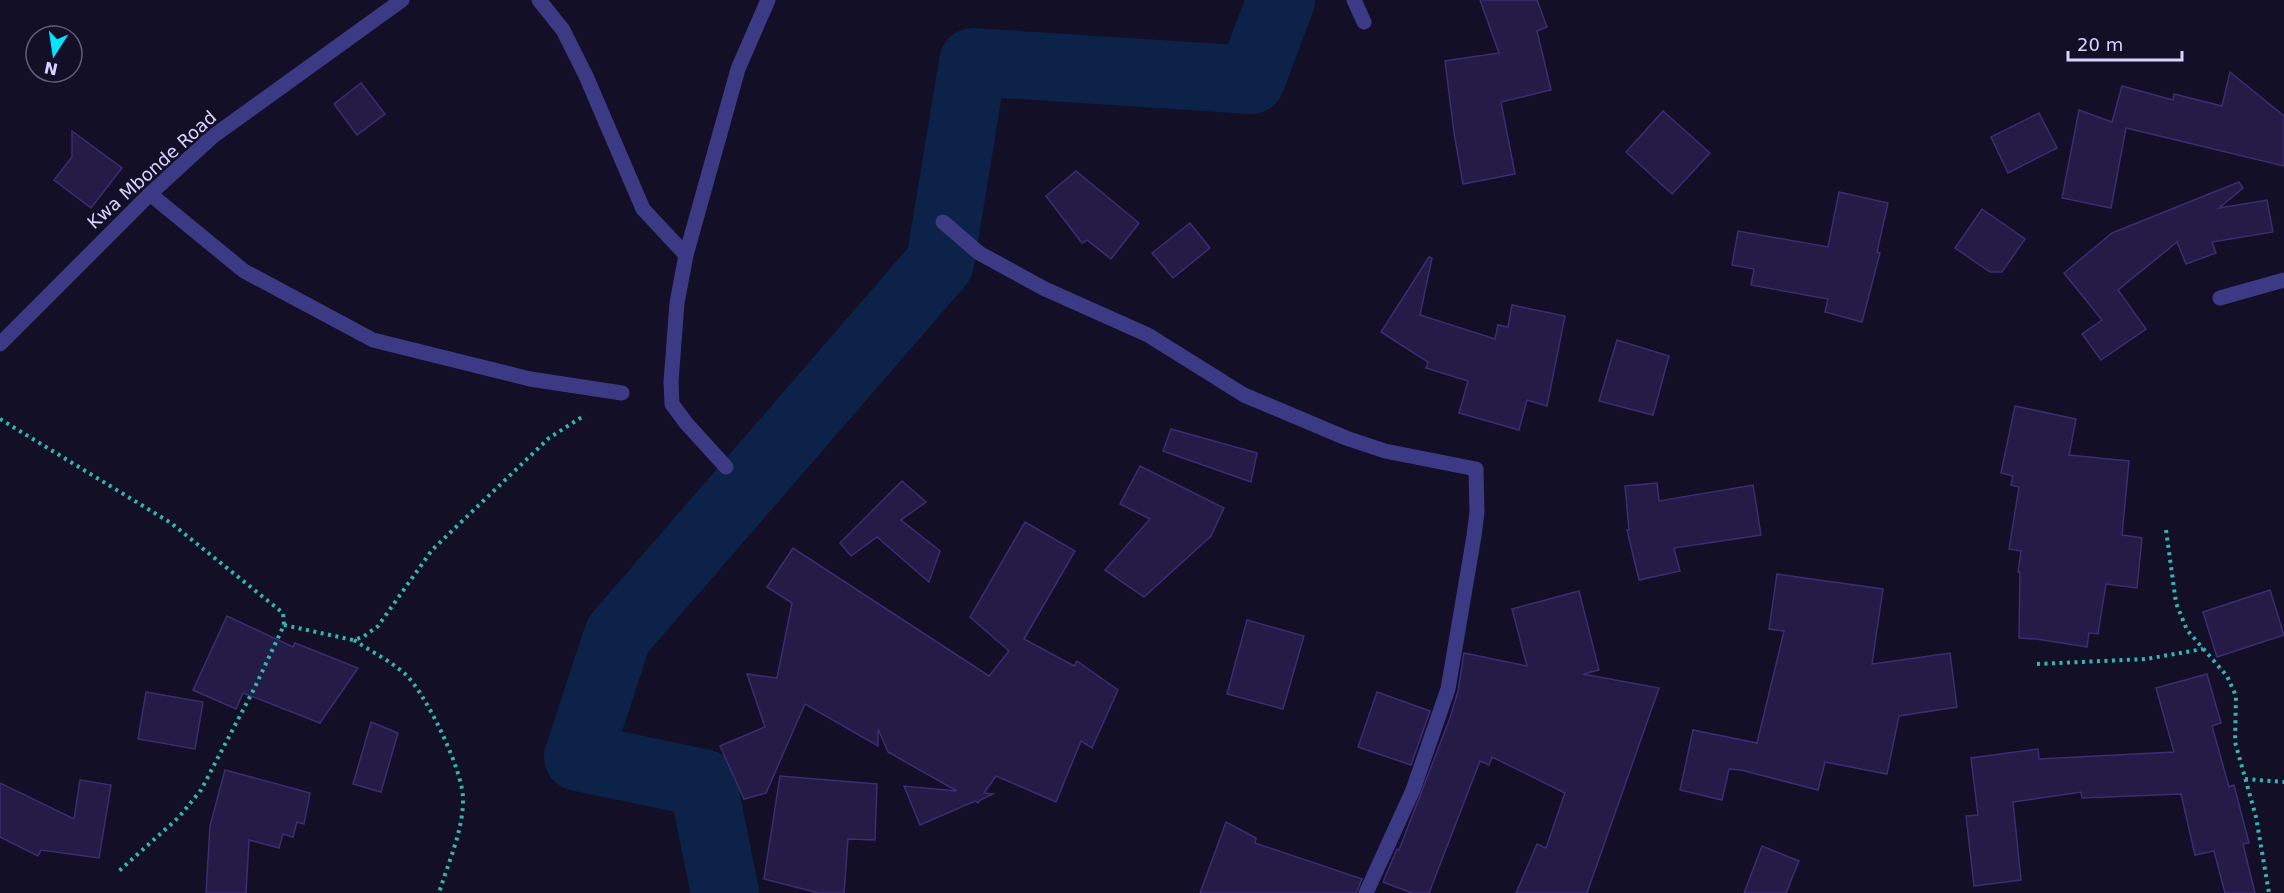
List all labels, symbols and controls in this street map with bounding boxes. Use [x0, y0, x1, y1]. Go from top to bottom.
north arrow [24, 24, 84, 84]
scale bar [2068, 24, 2182, 62]
text: 20 m [2077, 34, 2123, 55]
text: N [42, 57, 60, 79]
street label: Kwa Mbonde Road [83, 106, 220, 233]

